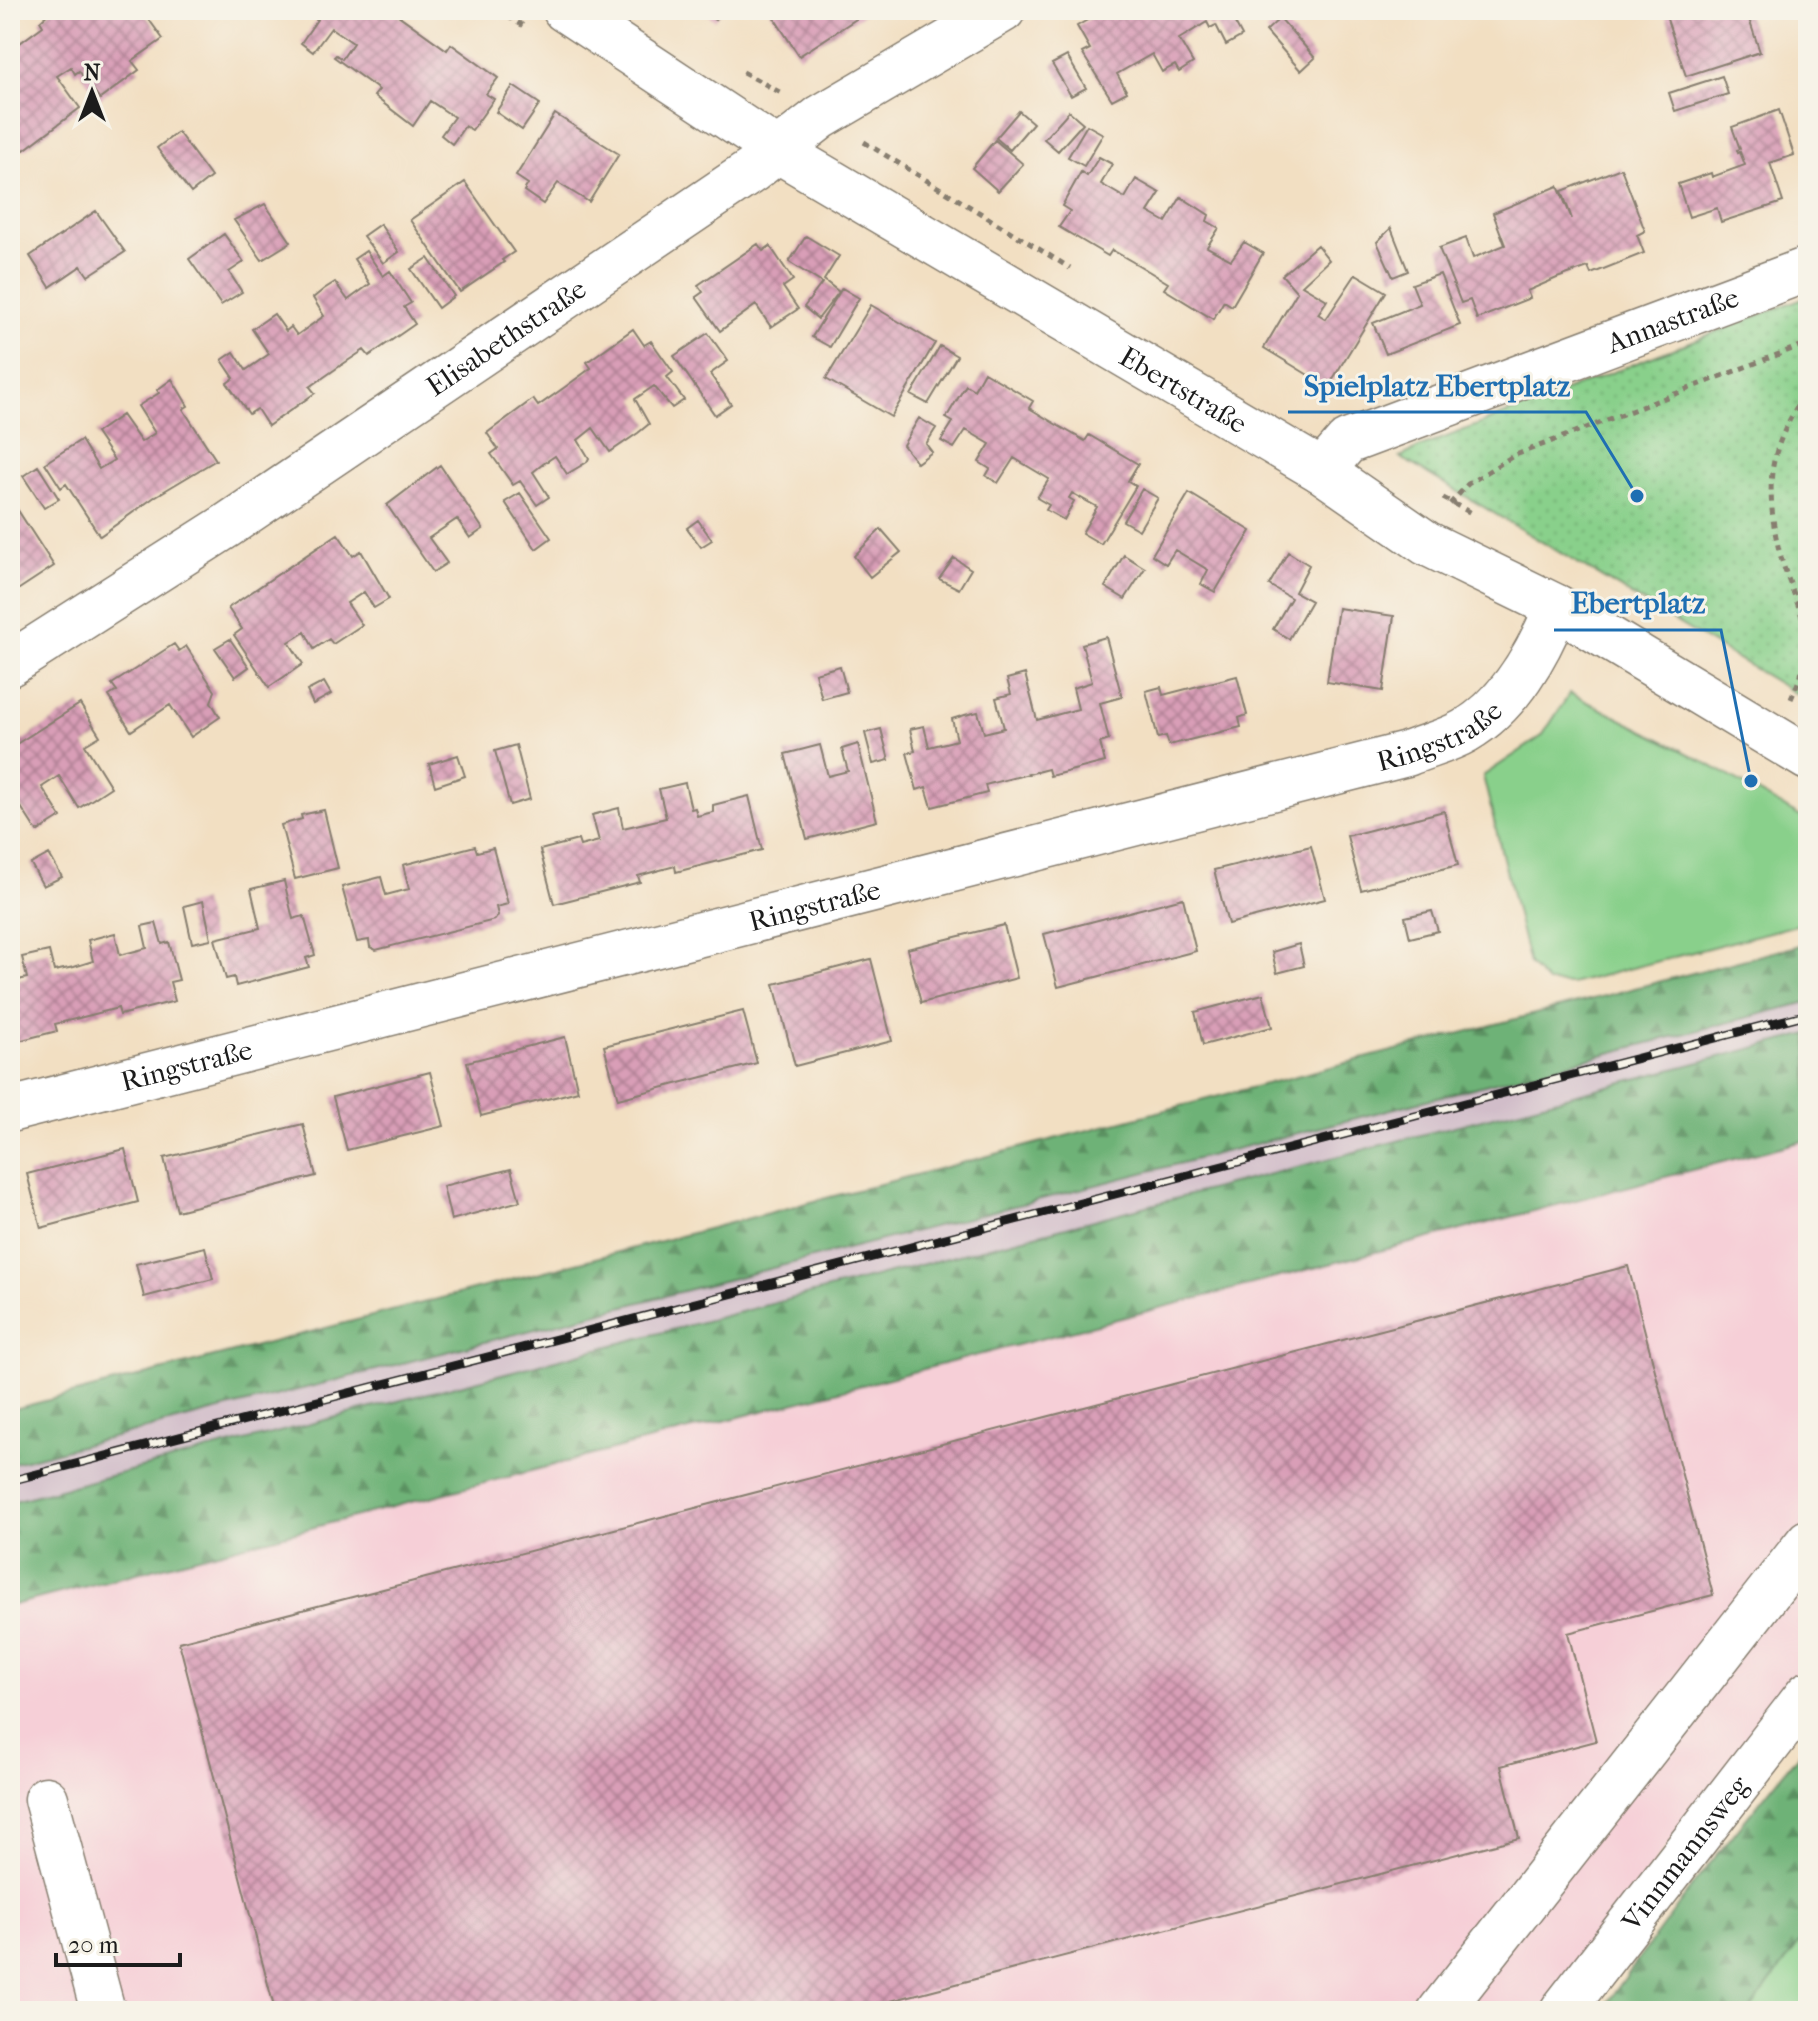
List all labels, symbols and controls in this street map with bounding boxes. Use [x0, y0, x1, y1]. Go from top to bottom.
north arrow [52, 52, 132, 132]
text: N [84, 60, 101, 86]
street label: Elisabethstraße [420, 271, 592, 403]
street label: Annastraße [1601, 280, 1743, 360]
street label: Ebertstraße [1114, 339, 1253, 440]
callout: Spielplatz Ebertplatz [1288, 358, 1586, 412]
text: Spielplatz Ebertplatz [1304, 369, 1571, 404]
callout: Ebertplatz [1554, 576, 1721, 630]
text: Ebertplatz [1571, 586, 1706, 621]
street label: Ringstraße [1373, 694, 1509, 778]
street label: Ringstraße [745, 872, 884, 938]
street label: Ringstraße [117, 1032, 256, 1098]
street label: Vinnmannsweg [1614, 1768, 1756, 1938]
scale bar [56, 1917, 180, 1967]
text: 20 m [68, 1931, 119, 1959]

